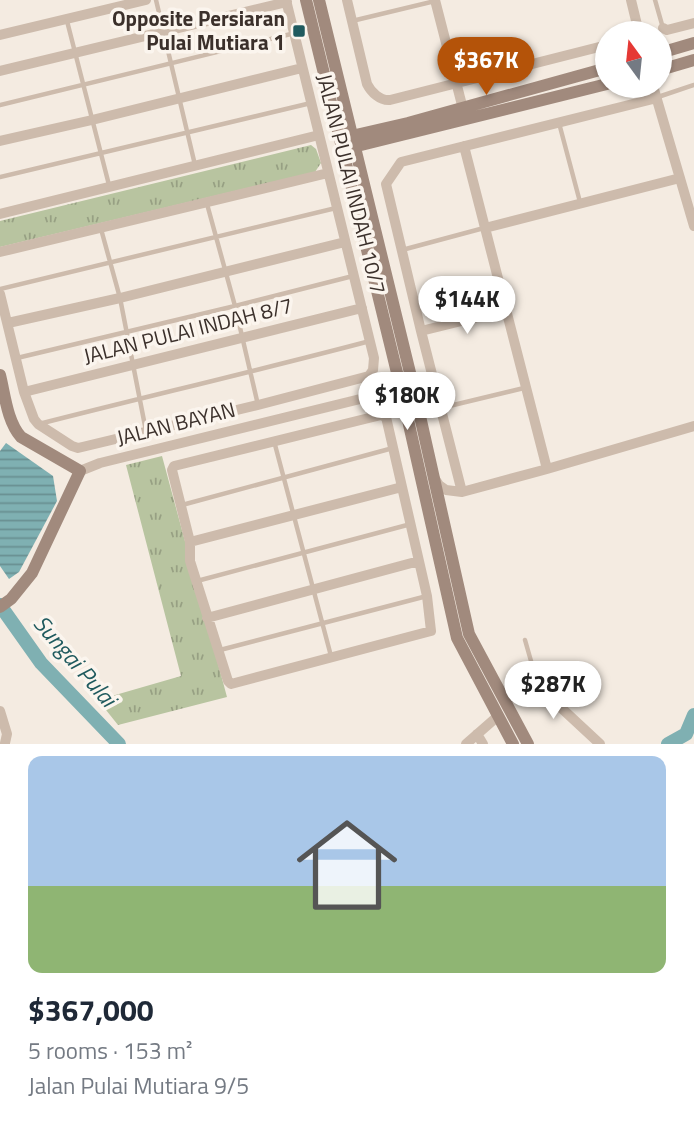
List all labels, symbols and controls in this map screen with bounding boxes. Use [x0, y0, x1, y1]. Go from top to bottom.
place label: Opposite Persiaran Pulai Mutiara 1 [112, 2, 285, 58]
north arrow [595, 21, 672, 98]
map controls [595, 21, 672, 98]
marker: Opposite Persiaran Pulai Mutiara 1 [291, 23, 307, 39]
pin: $367K [437, 38, 535, 97]
text: $367K [453, 42, 519, 77]
street label: JALAN PULAI INDAH 10/7 [309, 70, 395, 297]
pin: $144K [418, 276, 516, 336]
text: $144K [434, 281, 500, 316]
street label: JALAN PULAI INDAH 8/7 [80, 289, 296, 371]
pin: $180K [358, 372, 456, 432]
text: $180K [374, 377, 440, 412]
street label: JALAN BAYAN [113, 393, 238, 453]
water label: Sungai Pulai [26, 607, 127, 716]
pin: $287K [504, 662, 602, 721]
text: $287K [520, 666, 586, 701]
icon: home [284, 802, 410, 928]
text: $367,000 [28, 987, 154, 1033]
text: 5 rooms · 153 m² [28, 1033, 192, 1068]
text: Jalan Pulai Mutiara 9/5 [28, 1068, 249, 1103]

